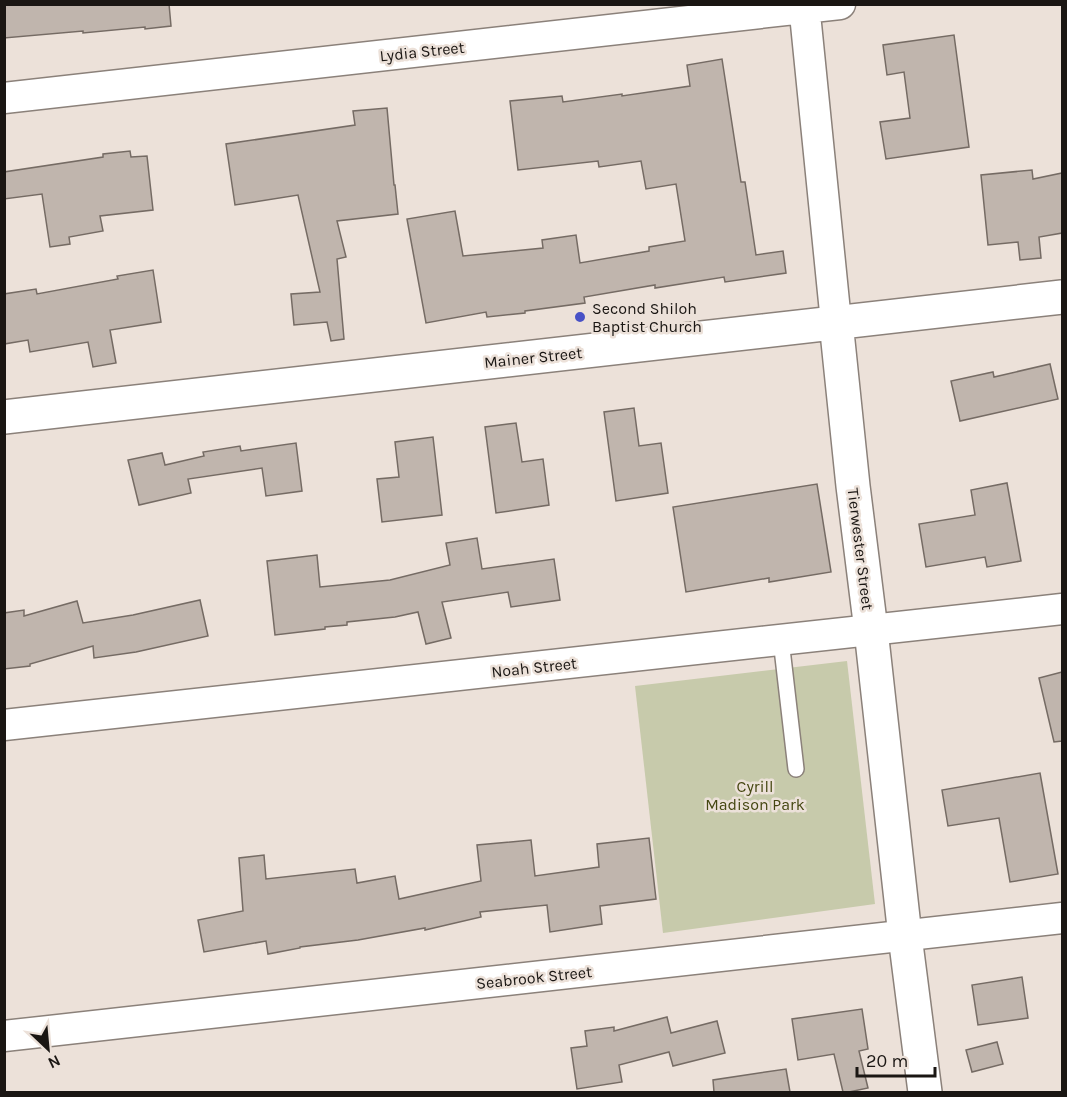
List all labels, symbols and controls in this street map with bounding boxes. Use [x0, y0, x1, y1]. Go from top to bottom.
street label: Lydia Street [379, 38, 465, 65]
place label: Second Shiloh Baptist Church [592, 299, 702, 336]
marker: Second Shiloh Baptist Church [573, 310, 587, 324]
street label: Mainer Street [483, 343, 583, 372]
street label: Tierwester Street [844, 487, 877, 611]
street label: Noah Street [490, 654, 578, 681]
park label: Cyrill Madison Park [705, 777, 805, 814]
street label: Seabrook Street [475, 962, 593, 993]
north arrow [18, 1019, 78, 1079]
scale bar [857, 1040, 935, 1078]
text: 20 m [866, 1050, 908, 1072]
text: N [45, 1051, 64, 1073]

